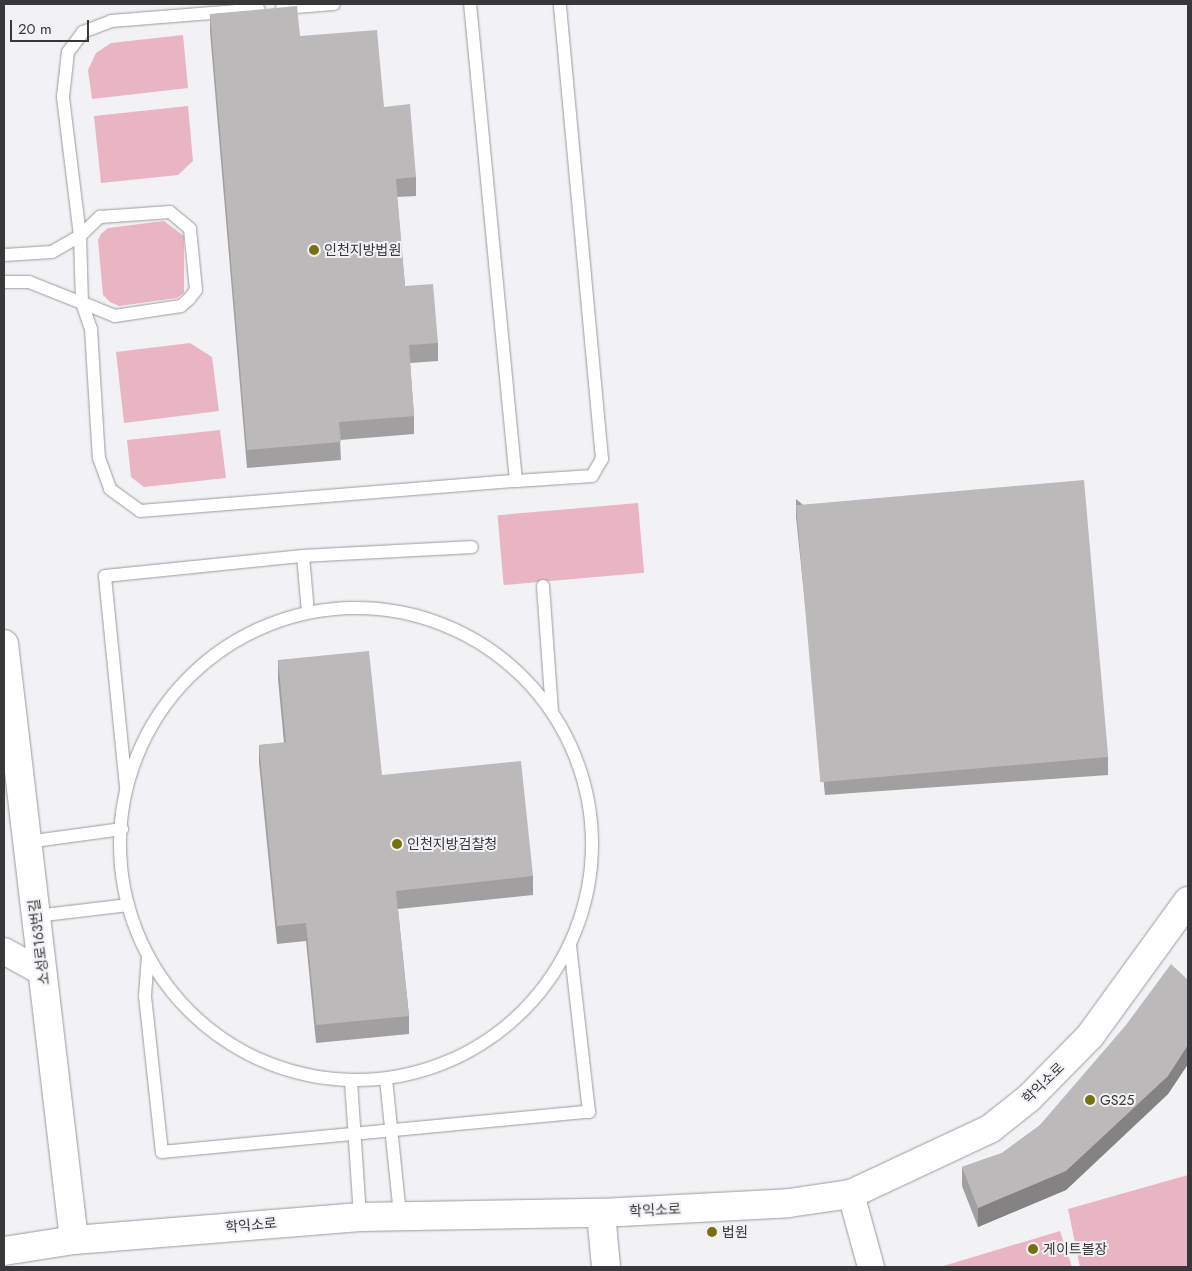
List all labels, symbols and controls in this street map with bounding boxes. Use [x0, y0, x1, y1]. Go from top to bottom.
scale bar [12, 10, 91, 42]
text: 20 m [18, 18, 52, 40]
place label: 인천지방법원 [324, 242, 401, 258]
marker: 인천지방법원 [308, 244, 320, 256]
place label: 인천지방검찰청 [407, 836, 497, 852]
marker: 인천지방검찰청 [391, 838, 403, 850]
street label: 소성로163번길 [25, 898, 53, 986]
street label: 학익소로 [1019, 1059, 1067, 1107]
place label: GS25 [1100, 1092, 1134, 1108]
marker: GS25 [1084, 1094, 1096, 1106]
street label: 학익소로 [629, 1200, 681, 1220]
street label: 학익소로 [225, 1214, 277, 1236]
place label: 법원 [722, 1224, 748, 1240]
marker: 법원 [706, 1226, 718, 1238]
place label: 게이트볼장 [1043, 1241, 1107, 1257]
marker: 게이트볼장 [1027, 1243, 1039, 1255]

